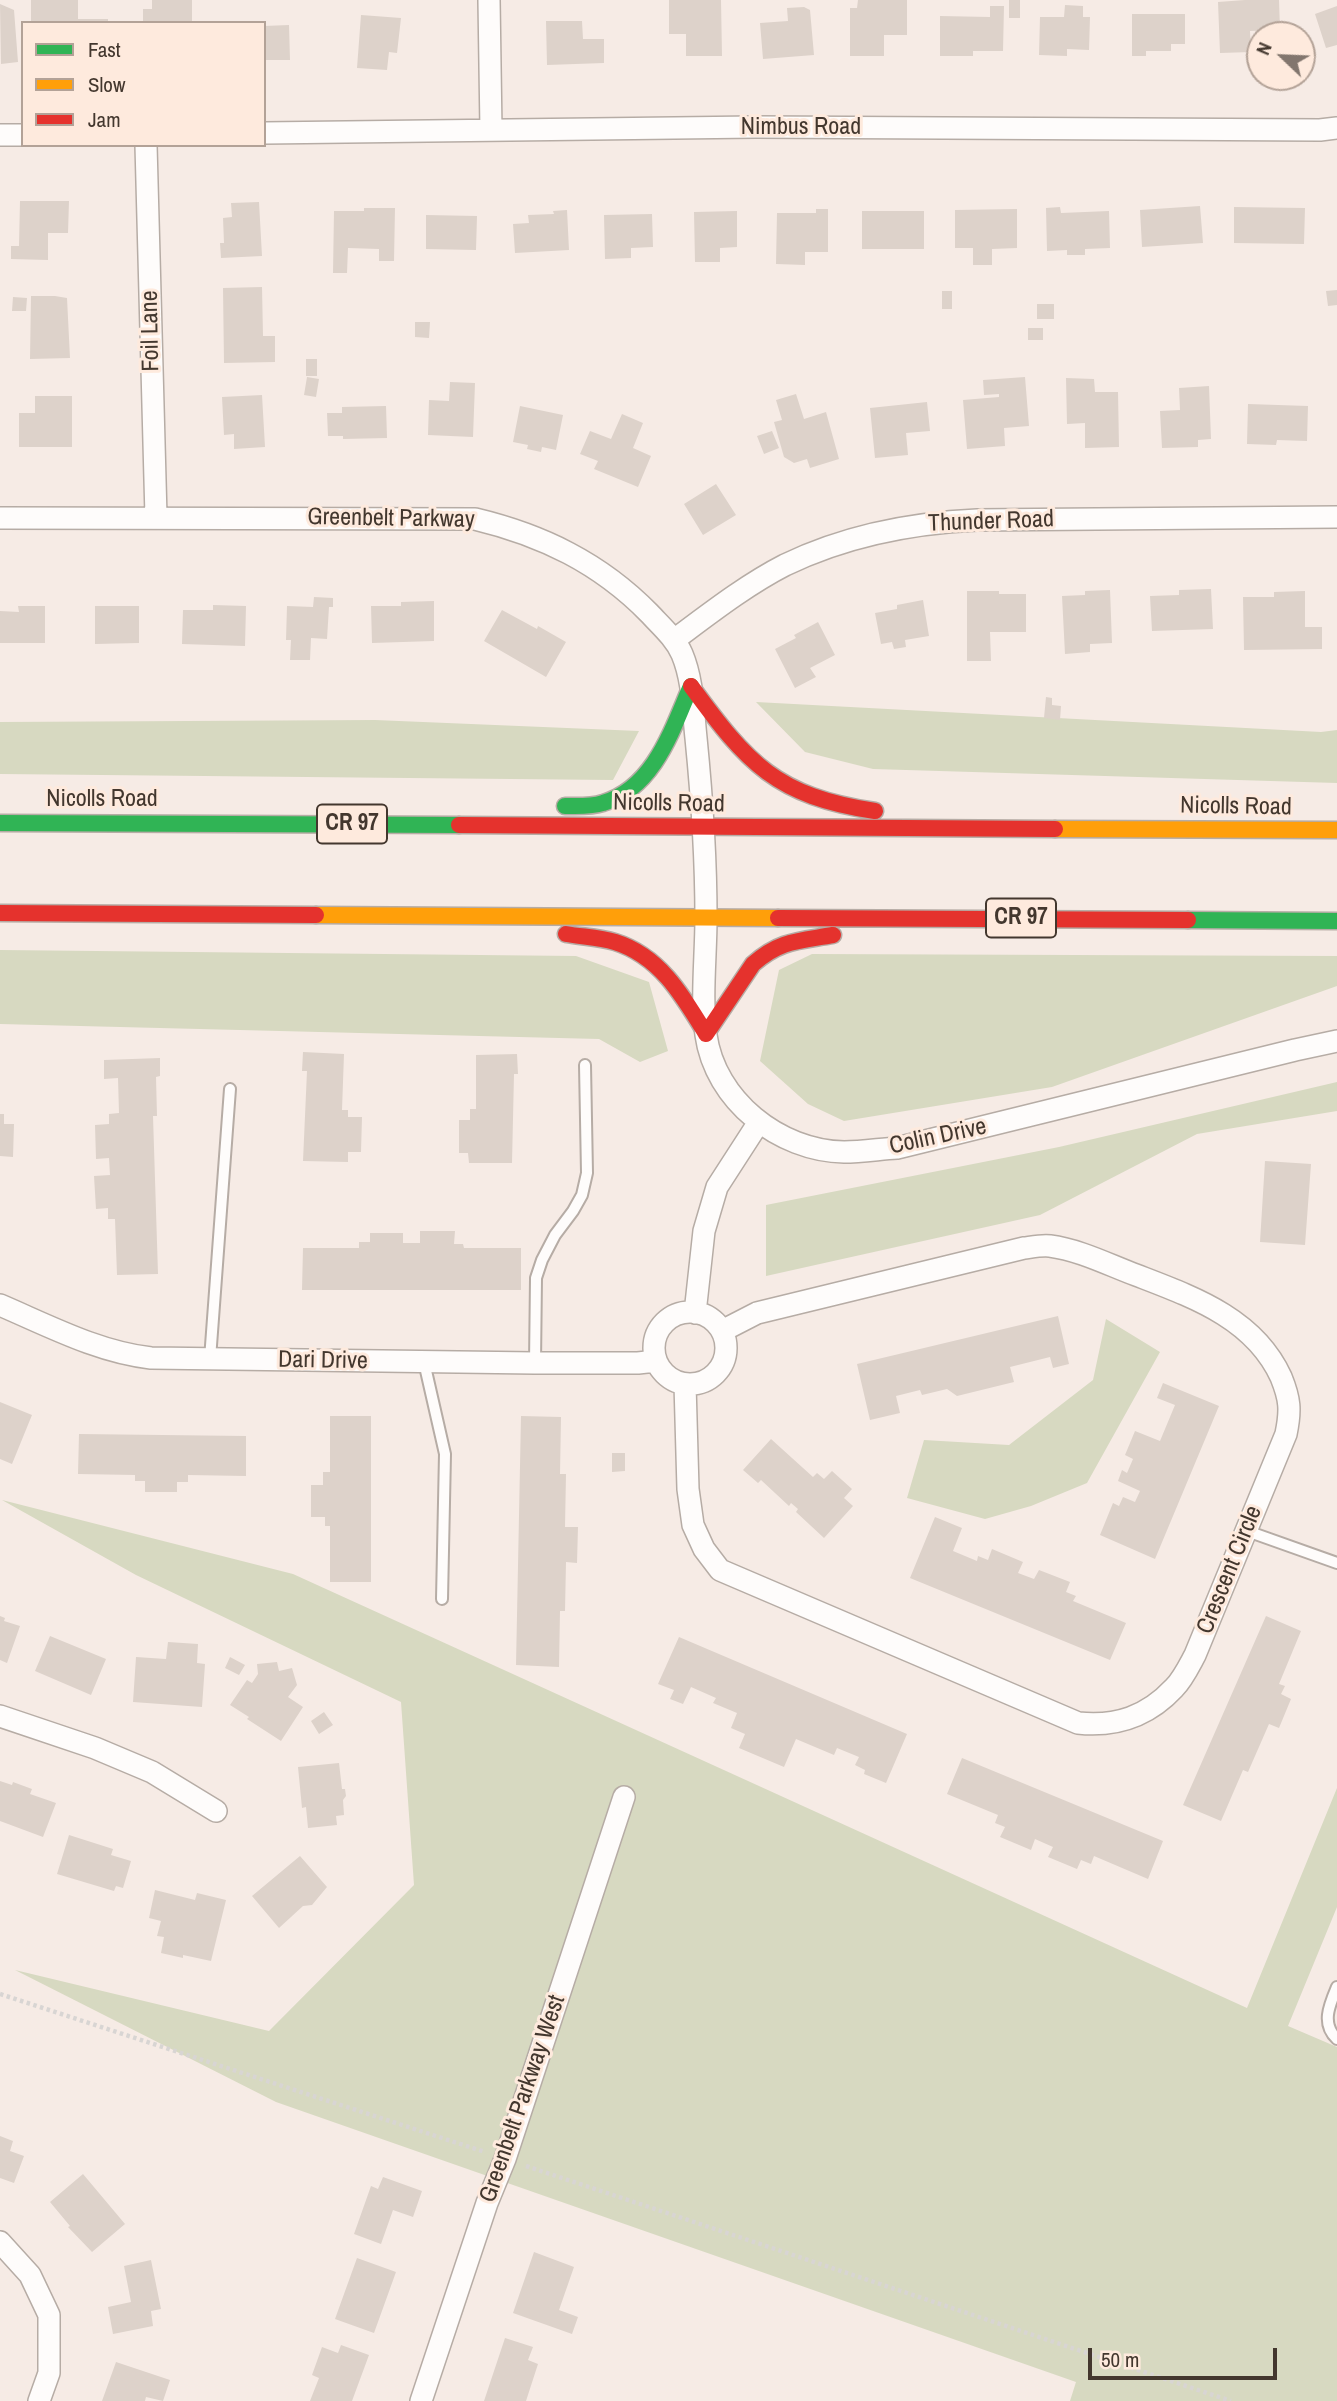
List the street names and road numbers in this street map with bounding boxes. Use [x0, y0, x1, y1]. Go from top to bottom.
street label: Nimbus Road [741, 114, 861, 142]
street label: Foil Lane [136, 290, 166, 372]
street label: Greenbelt Parkway [307, 503, 475, 535]
street label: Thunder Road [928, 505, 1054, 539]
street label: Nicolls Road [46, 786, 158, 814]
street label: Nicolls Road [613, 789, 725, 819]
street label: Nicolls Road [1180, 792, 1292, 822]
road number: CR 97 [317, 804, 387, 844]
road number: CR 97 [986, 898, 1056, 937]
street label: Colin Drive [887, 1113, 989, 1161]
street label: Dari Drive [278, 1346, 368, 1376]
street label: Crescent Circle [1191, 1502, 1269, 1638]
street label: Greenbelt Parkway West [474, 1992, 572, 2206]

